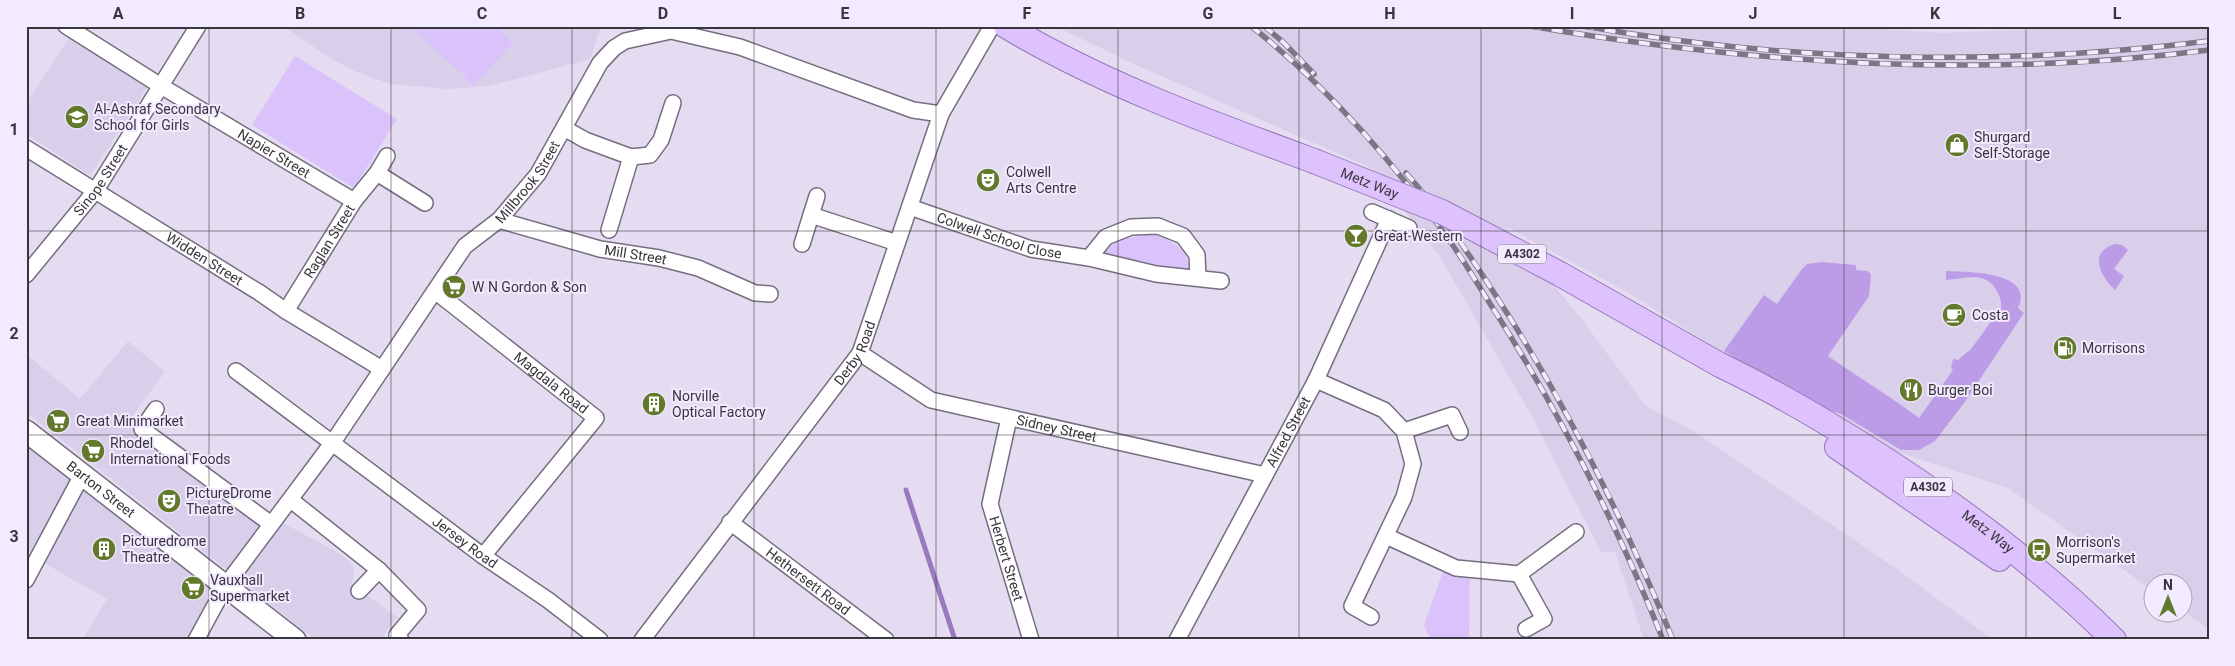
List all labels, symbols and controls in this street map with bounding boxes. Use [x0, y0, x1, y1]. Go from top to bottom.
text: A [113, 4, 124, 23]
text: B [295, 4, 305, 23]
text: C [477, 4, 487, 23]
text: D [658, 4, 668, 23]
text: E [841, 4, 850, 23]
text: F [1023, 4, 1032, 23]
text: G [1203, 4, 1214, 23]
text: H [1384, 4, 1396, 23]
text: I [1570, 4, 1574, 23]
text: J [1749, 4, 1757, 23]
text: K [1930, 4, 1941, 23]
text: L [2113, 4, 2122, 23]
place label: Al-Ashraf Secondary School for Girls [94, 101, 221, 133]
school or university icon: Al-Ashraf Secondary School for Girls [64, 104, 90, 130]
text: 1 [9, 120, 19, 139]
street label: Napier Street [235, 126, 314, 181]
place label: Shurgard Self-Storage [1974, 129, 2050, 161]
shop icon: Shurgard Self-Storage [1944, 132, 1970, 158]
street label: Millbrook Street [492, 138, 563, 226]
street label: Sinope Street [70, 141, 131, 219]
place label: Colwell Arts Centre [1006, 164, 1076, 196]
street label: Metz Way [1338, 164, 1401, 202]
theatre icon: Colwell Arts Centre [975, 167, 1001, 193]
street label: Raglan Street [300, 201, 358, 281]
street label: Colwell School Close [935, 209, 1063, 262]
bar icon: Great Western [1343, 223, 1369, 249]
place label: Great Western [1374, 228, 1463, 244]
street label: Widden Street [163, 229, 246, 289]
street label: Mill Street [603, 242, 669, 268]
road number: A4302 [1498, 244, 1546, 264]
supermarket icon: W N Gordon & Son [441, 274, 467, 300]
place label: W N Gordon & Son [472, 279, 587, 295]
cafe icon: Costa [1941, 302, 1967, 328]
place label: Costa [1972, 307, 2009, 323]
street label: Derby Road [831, 319, 878, 388]
text: 2 [9, 324, 19, 343]
fuel station icon: Morrisons [2052, 335, 2078, 361]
place label: Morrisons [2082, 340, 2145, 356]
street label: Magdala Road [511, 349, 591, 417]
restaurant icon: Burger Boi [1898, 377, 1924, 403]
place label: Burger Boi [1928, 382, 1993, 398]
place label: Norville Optical Factory [672, 388, 766, 420]
building icon: Norville Optical Factory [641, 391, 667, 417]
street label: Alfred Street [1263, 393, 1314, 470]
supermarket icon: Great Minimarket [45, 408, 71, 434]
street label: Sidney Street [1015, 411, 1099, 445]
place label: Great Minimarket [76, 413, 184, 429]
place label: Rhodel International Foods [110, 435, 231, 467]
supermarket icon: Rhodel International Foods [80, 438, 106, 464]
street label: Barton Street [64, 458, 139, 521]
road number: A4302 [1904, 478, 1952, 497]
place label: PictureDrome Theatre [186, 485, 271, 517]
theatre icon: PictureDrome Theatre [156, 488, 182, 514]
street label: Metz Way [1959, 507, 2018, 556]
street label: Jersey Road [429, 513, 501, 571]
street label: Herbert Street [986, 514, 1027, 603]
text: 3 [9, 527, 19, 546]
place label: Picturedrome Theatre [122, 533, 206, 565]
place label: Morrison's Supermarket [2056, 534, 2136, 566]
building icon: Picturedrome Theatre [91, 536, 117, 562]
bus stop icon: Morrison's Supermarket [2026, 537, 2052, 563]
street label: Hethersett Road [763, 544, 853, 618]
place label: Vauxhall Supermarket [210, 572, 290, 604]
north arrow [2142, 574, 2192, 624]
supermarket icon: Vauxhall Supermarket [180, 575, 206, 601]
text: N [2163, 577, 2173, 593]

